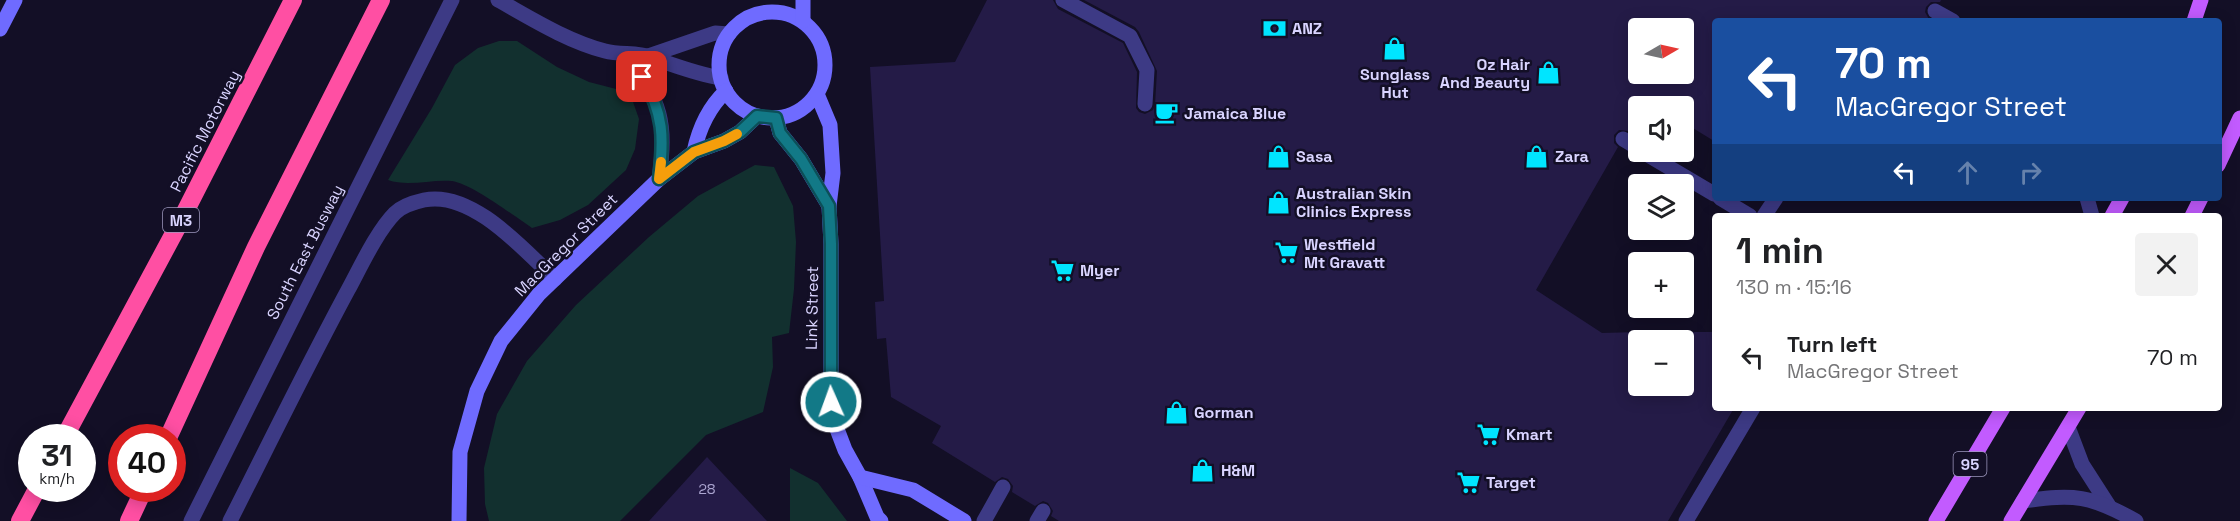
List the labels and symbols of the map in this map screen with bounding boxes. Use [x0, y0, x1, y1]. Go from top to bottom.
bank icon: ANZ [1261, 15, 1287, 41]
place label: ANZ [1292, 18, 1322, 39]
north arrow [1628, 18, 1694, 84]
shop icon: Sunglass Hut [1382, 36, 1408, 62]
pin [616, 51, 667, 102]
place label: Oz Hair And Beauty [1440, 54, 1530, 93]
shop icon: Oz Hair And Beauty [1535, 60, 1561, 86]
place label: Sunglass Hut [1360, 64, 1430, 103]
street label: Pacific Motorway [165, 67, 245, 195]
cafe icon: Jamaica Blue [1153, 100, 1179, 126]
place label: Jamaica Blue [1184, 103, 1286, 124]
shop icon: Sasa [1265, 143, 1291, 169]
shop icon: Zara [1524, 143, 1550, 169]
place label: Sasa [1296, 146, 1332, 167]
place label: Zara [1555, 146, 1589, 167]
street label: South East Busway [262, 181, 348, 323]
place label: Australian Skin Clinics Express [1296, 183, 1411, 222]
street label: MacGregor Street [510, 189, 622, 301]
shop icon: Australian Skin Clinics Express [1265, 189, 1291, 215]
road number: M3 [163, 208, 199, 232]
place label: Westfield Mt Gravatt [1304, 234, 1385, 273]
supermarket icon: Westfield Mt Gravatt [1273, 240, 1299, 266]
supermarket icon: Myer [1049, 257, 1075, 283]
place label: Myer [1080, 260, 1120, 281]
street label: Link Street [801, 266, 823, 350]
position arrow [799, 370, 863, 434]
shop icon: Gorman [1163, 399, 1189, 425]
place label: Gorman [1194, 402, 1254, 423]
supermarket icon: Kmart [1475, 421, 1501, 447]
speed limit sign: 40 [108, 424, 186, 502]
place label: Kmart [1506, 424, 1553, 445]
road number: 95 [1954, 452, 1986, 476]
shop icon: H&M [1190, 457, 1216, 483]
place label: H&M [1221, 460, 1255, 481]
supermarket icon: Target [1455, 469, 1481, 495]
place label: Target [1486, 472, 1536, 493]
house number: 28 [698, 480, 716, 498]

